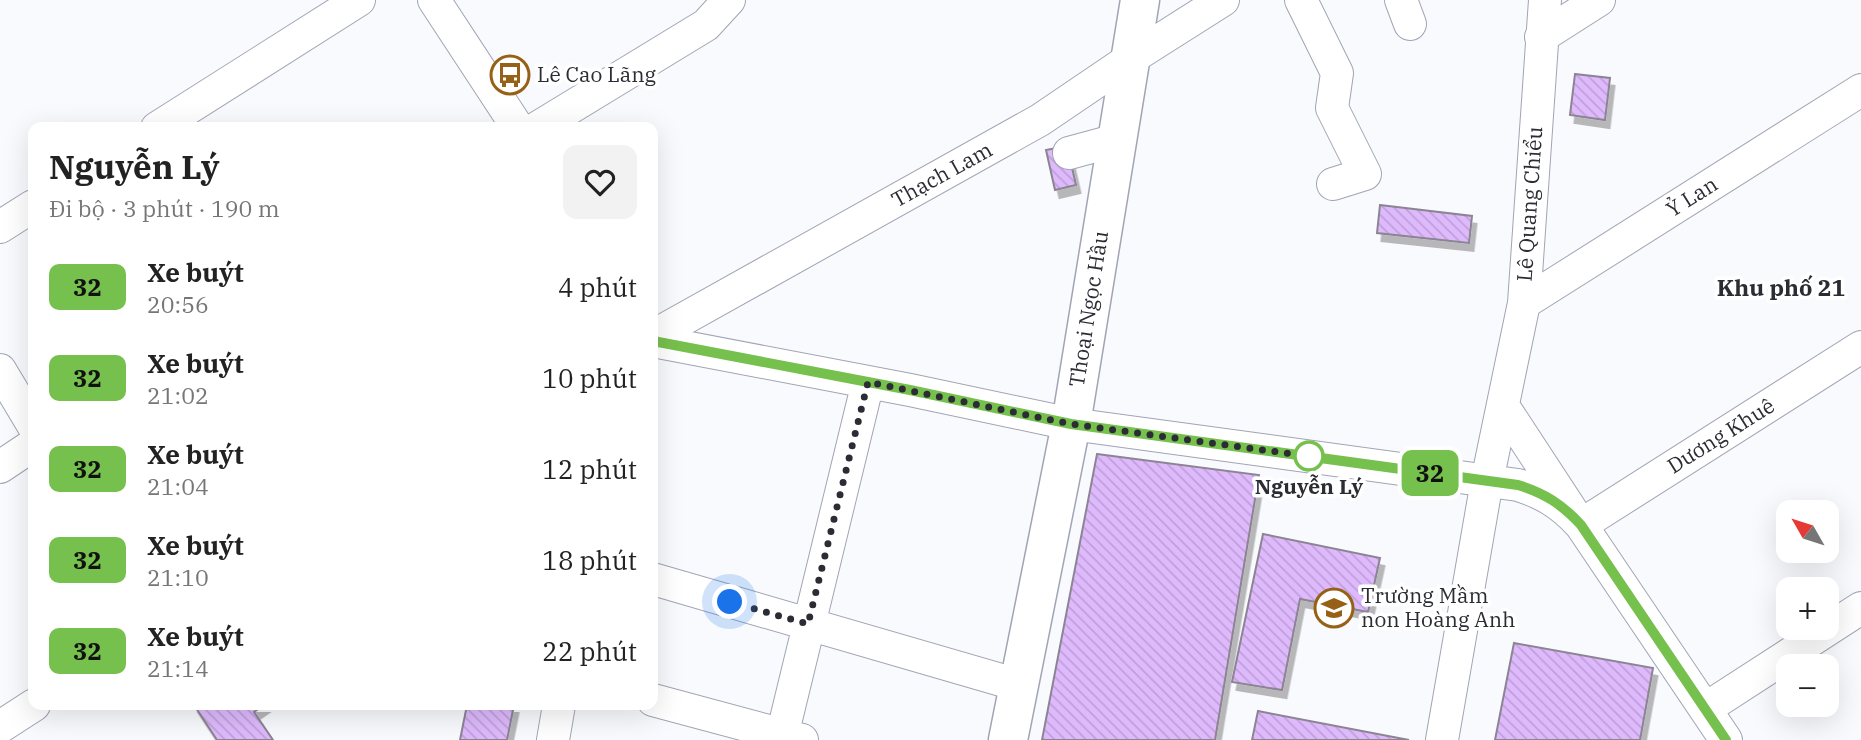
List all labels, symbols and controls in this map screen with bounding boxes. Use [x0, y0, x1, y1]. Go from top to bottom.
bus stop icon: Lê Cao Lãng [489, 54, 531, 96]
place label: Lê Cao Lãng [537, 60, 657, 88]
street label: Lê Quang Chiểu [1510, 125, 1548, 282]
street label: Thạch Lam [886, 135, 997, 213]
text: Nguyễn Lý [49, 145, 220, 188]
button: heart [563, 145, 637, 219]
street label: Ỷ Lan [1660, 170, 1722, 223]
text: Đi bộ · 3 phút · 190 m [49, 193, 280, 223]
street label: Thoại Ngọc Hầu [1062, 229, 1114, 389]
text: Xe buýt [147, 255, 244, 289]
text: 4 phút [558, 270, 637, 304]
text: 32 [73, 271, 102, 303]
district label: Khu phố 21 [1717, 272, 1845, 302]
text: 20:56 [147, 289, 209, 319]
text: Xe buýt [147, 346, 244, 380]
text: 10 phút [542, 361, 637, 395]
text: 32 [73, 362, 102, 394]
text: 21:02 [147, 380, 209, 410]
street label: Dương Khuê [1661, 391, 1779, 479]
text: Xe buýt [147, 437, 244, 471]
marker: Nguyễn Lý [1294, 441, 1324, 471]
line badge: 32 [1398, 450, 1462, 496]
text: 12 phút [542, 452, 637, 486]
text: 32 [73, 453, 102, 485]
text: 32 [1416, 457, 1444, 489]
text: 21:04 [147, 471, 209, 501]
place label: Nguyễn Lý [1255, 472, 1363, 500]
north arrow [1776, 500, 1839, 564]
map controls [1776, 500, 1839, 717]
text: Xe buýt [147, 528, 244, 562]
text: 18 phút [542, 543, 637, 577]
text: 32 [73, 544, 102, 576]
text: 21:10 [147, 562, 209, 592]
button: + [1776, 577, 1839, 640]
place label: Trường Mầm non Hoàng Anh [1361, 581, 1515, 633]
your location [712, 584, 747, 619]
school or university icon: Trường Mầm non Hoàng Anh [1313, 587, 1355, 629]
text: Xe buýt [147, 619, 244, 653]
text: 22 phút [542, 634, 637, 668]
text: 32 [73, 635, 102, 667]
text: 21:14 [147, 653, 209, 683]
button: − [1776, 654, 1839, 717]

